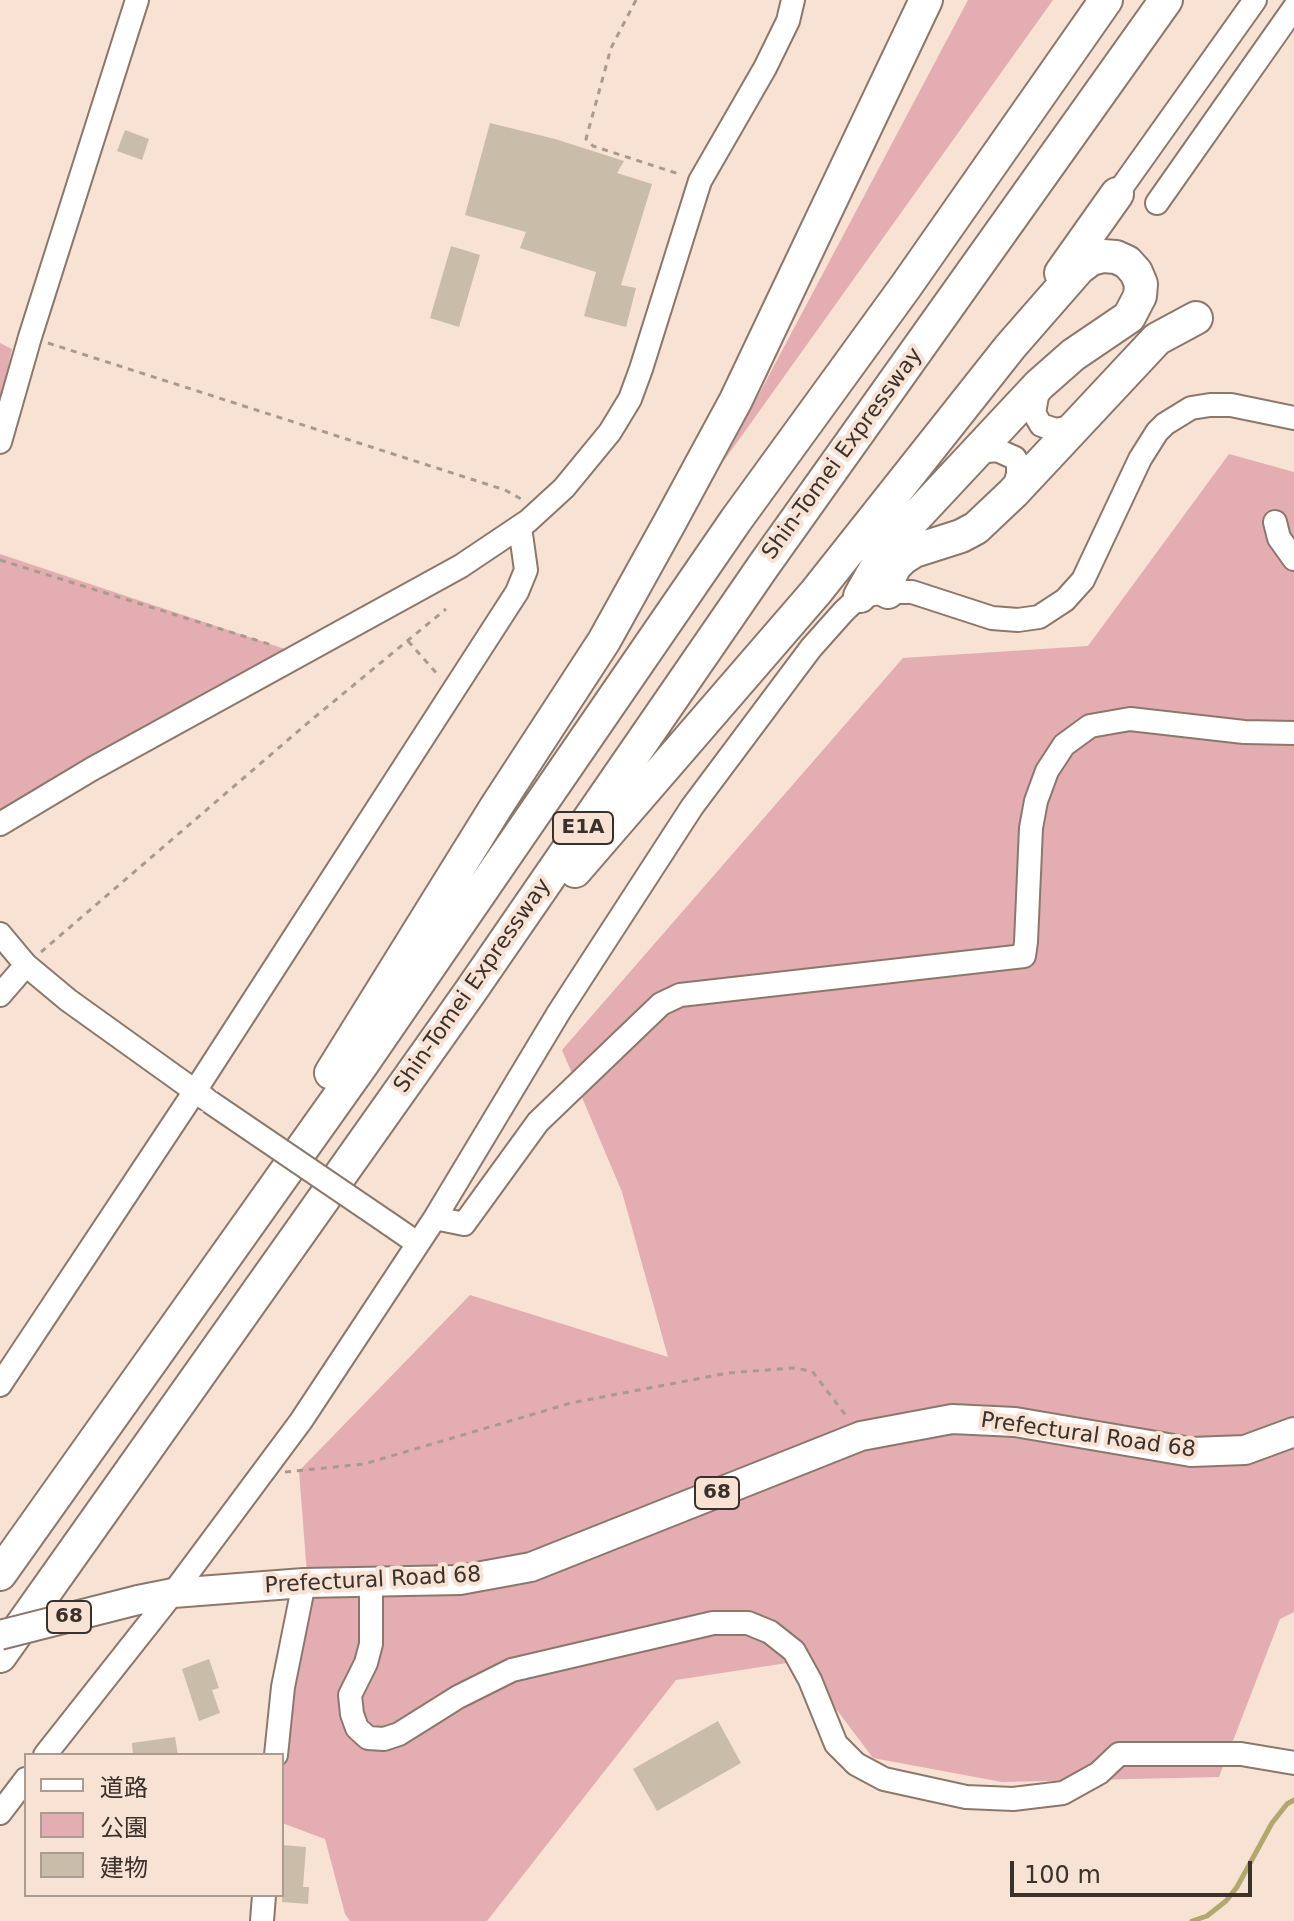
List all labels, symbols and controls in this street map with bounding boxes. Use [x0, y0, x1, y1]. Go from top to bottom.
street label: Shin-Tomei Expressway [757, 343, 929, 565]
road number: E1A [553, 812, 613, 844]
street label: Shin-Tomei Expressway [389, 874, 557, 1098]
street label: Prefectural Road 68 [979, 1408, 1197, 1464]
road number: 68 [695, 1477, 739, 1509]
street label: Prefectural Road 68 [264, 1562, 482, 1600]
road number: 68 [47, 1601, 91, 1633]
legend [24, 1753, 284, 1897]
text: 道路 [100, 1774, 148, 1802]
text: 公園 [100, 1814, 148, 1842]
scale bar [1014, 1845, 1256, 1895]
text: 建物 [100, 1854, 148, 1882]
text: 100 m [1024, 1861, 1101, 1889]

